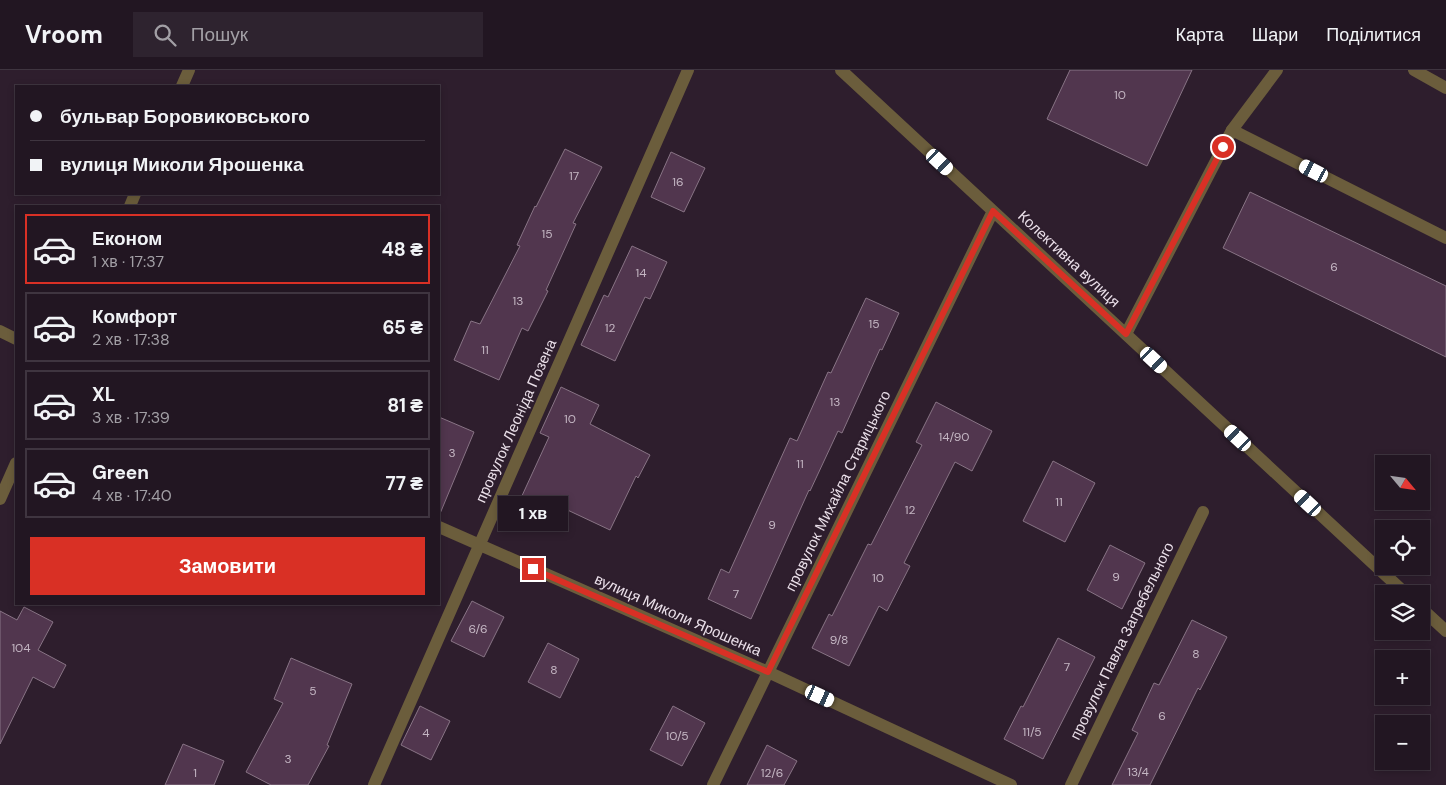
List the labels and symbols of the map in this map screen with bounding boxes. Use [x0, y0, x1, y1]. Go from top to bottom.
house number: 10 [1114, 87, 1126, 103]
route start [1212, 136, 1234, 158]
car [923, 146, 956, 178]
car [1297, 158, 1330, 184]
house number: 17 [569, 168, 579, 184]
house number: 16 [672, 174, 684, 190]
street label: Колективна вулиця [1014, 206, 1124, 312]
house number: 15 [541, 226, 553, 242]
house number: 6 [1330, 259, 1338, 275]
house number: 14 [635, 265, 647, 281]
house number: 13 [513, 293, 523, 309]
house number: 15 [868, 316, 880, 332]
house number: 12 [605, 320, 615, 336]
street label: провулок Леоніда Позена [471, 335, 561, 506]
house number: 11 [481, 342, 489, 358]
car [1137, 344, 1170, 376]
street label: провулок Михайла Старицького [781, 387, 895, 595]
house number: 13 [830, 394, 840, 410]
house number: 10 [564, 411, 576, 427]
car [1221, 422, 1254, 454]
house number: 14/90 [938, 429, 970, 445]
house number: 3 [448, 445, 456, 461]
north arrow [1375, 455, 1430, 510]
house number: 11 [796, 456, 804, 472]
car [1291, 487, 1324, 519]
house number: 11 [1055, 494, 1063, 510]
callout: 1 хв [498, 496, 568, 532]
house number: 12 [905, 502, 915, 518]
house number: 9 [768, 517, 776, 533]
street label: провулок Павла Загребельного [1065, 539, 1179, 743]
route end [522, 558, 544, 580]
street label: вулиця Миколи Ярошенка [591, 569, 765, 661]
house number: 9 [1112, 569, 1120, 585]
house number: 10 [872, 570, 884, 586]
house number: 7 [733, 586, 739, 602]
house number: 6/6 [469, 621, 487, 637]
house number: 9/8 [830, 632, 848, 648]
house number: 104 [11, 640, 31, 656]
house number: 8 [1192, 646, 1200, 662]
house number: 7 [1064, 659, 1070, 675]
house number: 8 [550, 662, 558, 678]
house number: 5 [309, 683, 317, 699]
car [803, 683, 836, 709]
house number: 6 [1158, 708, 1166, 724]
house number: 11/5 [1022, 724, 1042, 740]
house number: 4 [422, 725, 430, 741]
house number: 10/5 [665, 728, 689, 744]
house number: 3 [284, 751, 292, 767]
house number: 13/4 [1127, 764, 1149, 780]
house number: 1 [193, 765, 197, 781]
house number: 12/6 [761, 765, 783, 781]

